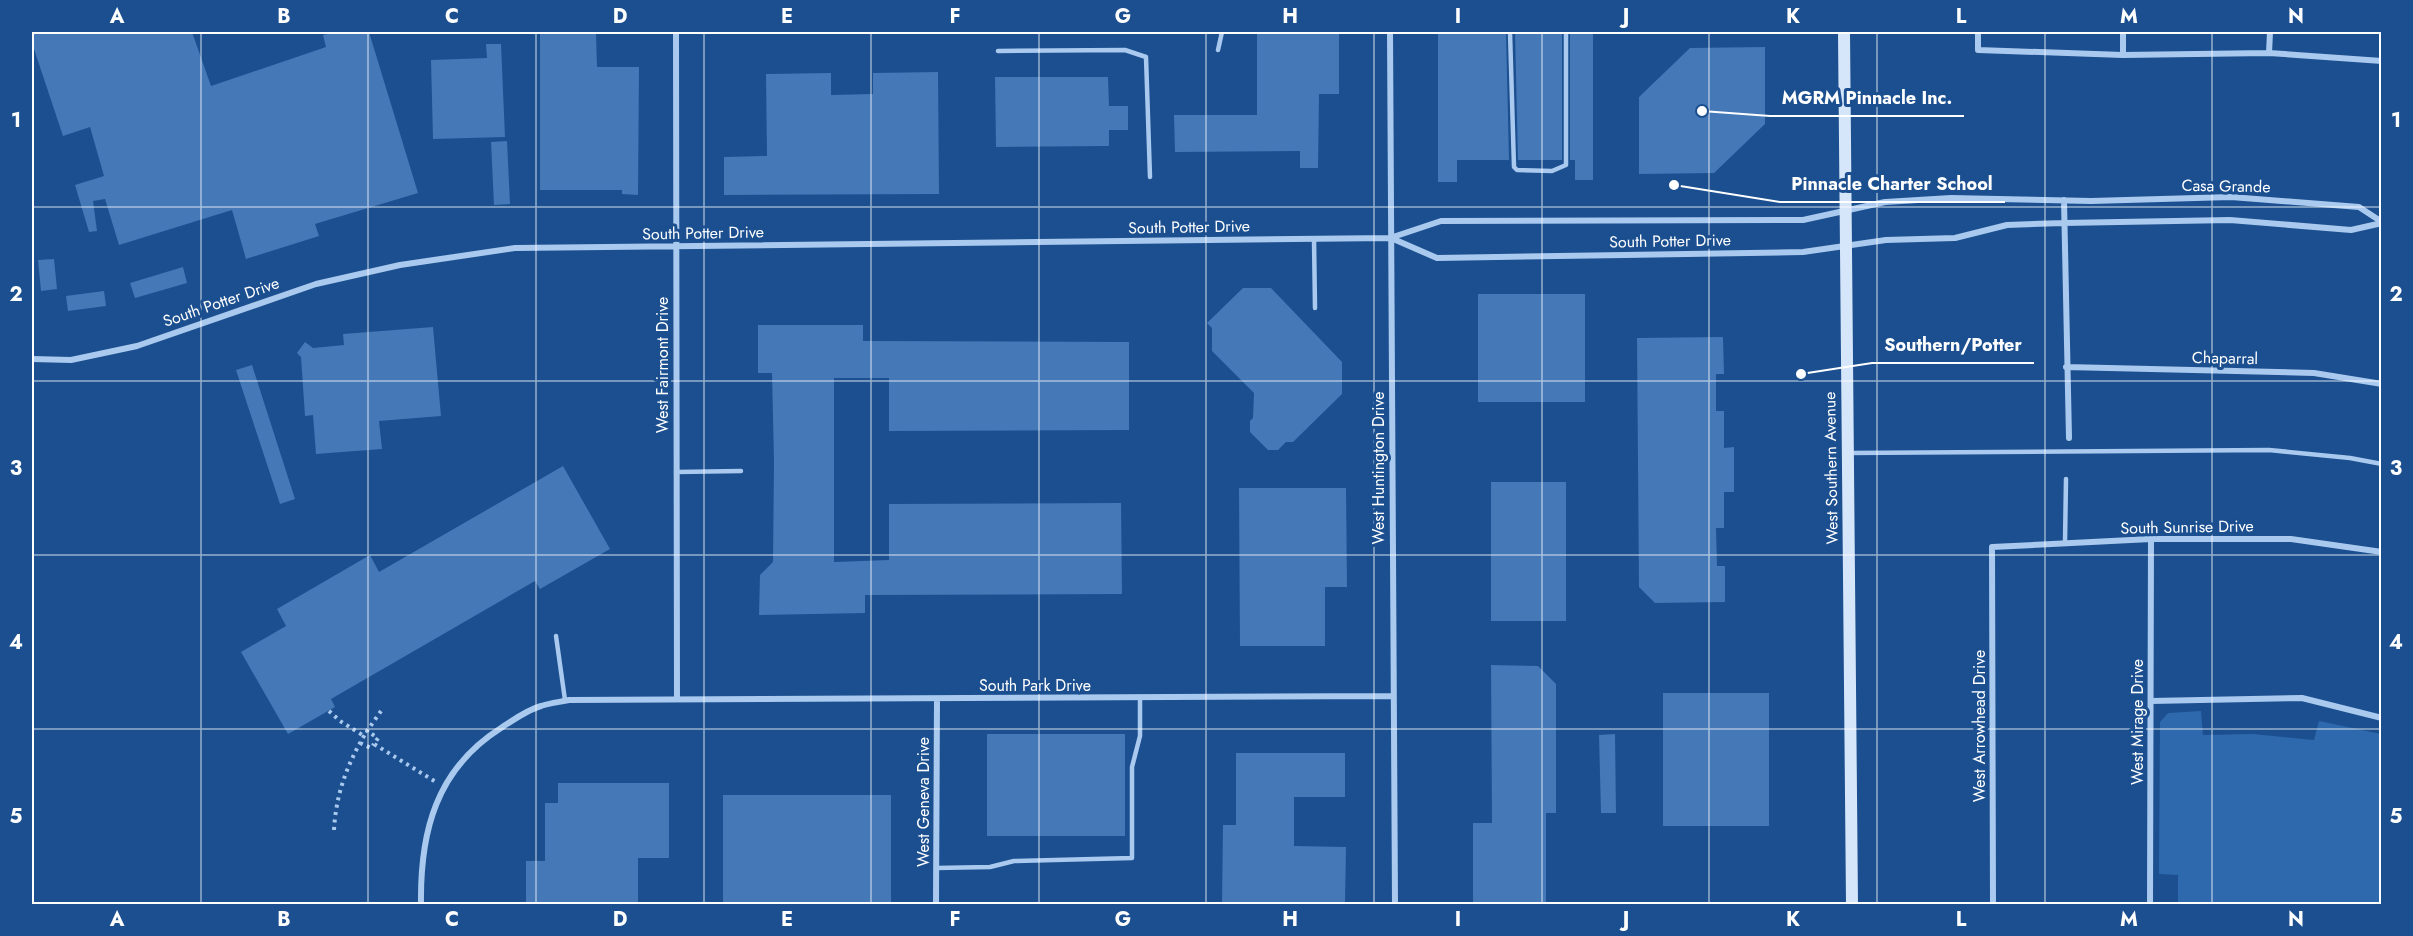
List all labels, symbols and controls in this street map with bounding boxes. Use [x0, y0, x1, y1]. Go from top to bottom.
text: A [109, 2, 125, 31]
text: B [277, 2, 291, 31]
text: C [445, 2, 459, 31]
text: D [613, 2, 627, 31]
text: E [781, 2, 793, 31]
text: F [949, 2, 961, 31]
text: G [1115, 2, 1131, 31]
text: H [1282, 2, 1298, 31]
text: I [1455, 2, 1461, 31]
text: J [1619, 2, 1629, 31]
text: K [1786, 2, 1800, 31]
text: L [1956, 2, 1967, 31]
text: M [2120, 2, 2138, 31]
text: N [2288, 2, 2304, 31]
callout: MGRM Pinnacle Inc. [1770, 80, 1964, 116]
text: MGRM Pinnacle Inc. [1782, 85, 1952, 111]
text: 1 [11, 106, 21, 135]
text: 1 [2391, 106, 2401, 135]
callout: Pinnacle Charter School [1780, 166, 2005, 202]
text: Pinnacle Charter School [1791, 171, 1993, 197]
street label: Casa Grande [2181, 174, 2271, 198]
street label: South Potter Drive [1128, 214, 1250, 240]
street label: South Potter Drive [642, 220, 764, 246]
street label: South Potter Drive [1609, 228, 1731, 254]
street label: South Potter Drive [160, 271, 282, 333]
text: 2 [9, 280, 23, 309]
text: 2 [2389, 280, 2403, 309]
street label: West Fairmont Drive [651, 297, 674, 433]
callout: Southern/Potter [1872, 327, 2034, 363]
text: Southern/Potter [1884, 332, 2022, 358]
street label: Chaparral [2192, 346, 2258, 370]
street label: West Southern Avenue [1818, 391, 1844, 545]
street label: West Huntington Drive [1367, 392, 1390, 545]
text: 3 [10, 454, 22, 483]
text: 3 [2390, 454, 2402, 483]
street label: South Sunrise Drive [2120, 514, 2254, 540]
text: 4 [9, 628, 23, 657]
text: 4 [2389, 628, 2403, 657]
street label: West Arrowhead Drive [1968, 650, 1991, 802]
street label: West Mirage Drive [2126, 659, 2149, 785]
street label: South Park Drive [979, 674, 1091, 697]
street label: West Geneva Drive [912, 737, 935, 867]
text: 5 [10, 802, 23, 831]
text: 5 [2390, 802, 2403, 831]
text: A [109, 905, 125, 934]
text: B [277, 905, 291, 934]
text: C [445, 905, 459, 934]
text: D [613, 905, 627, 934]
text: E [781, 905, 793, 934]
text: F [949, 905, 961, 934]
text: G [1115, 905, 1131, 934]
text: H [1282, 905, 1298, 934]
text: I [1455, 905, 1461, 934]
text: J [1619, 905, 1629, 934]
text: K [1786, 905, 1800, 934]
text: L [1956, 905, 1967, 934]
text: M [2120, 905, 2138, 934]
text: N [2288, 905, 2304, 934]

